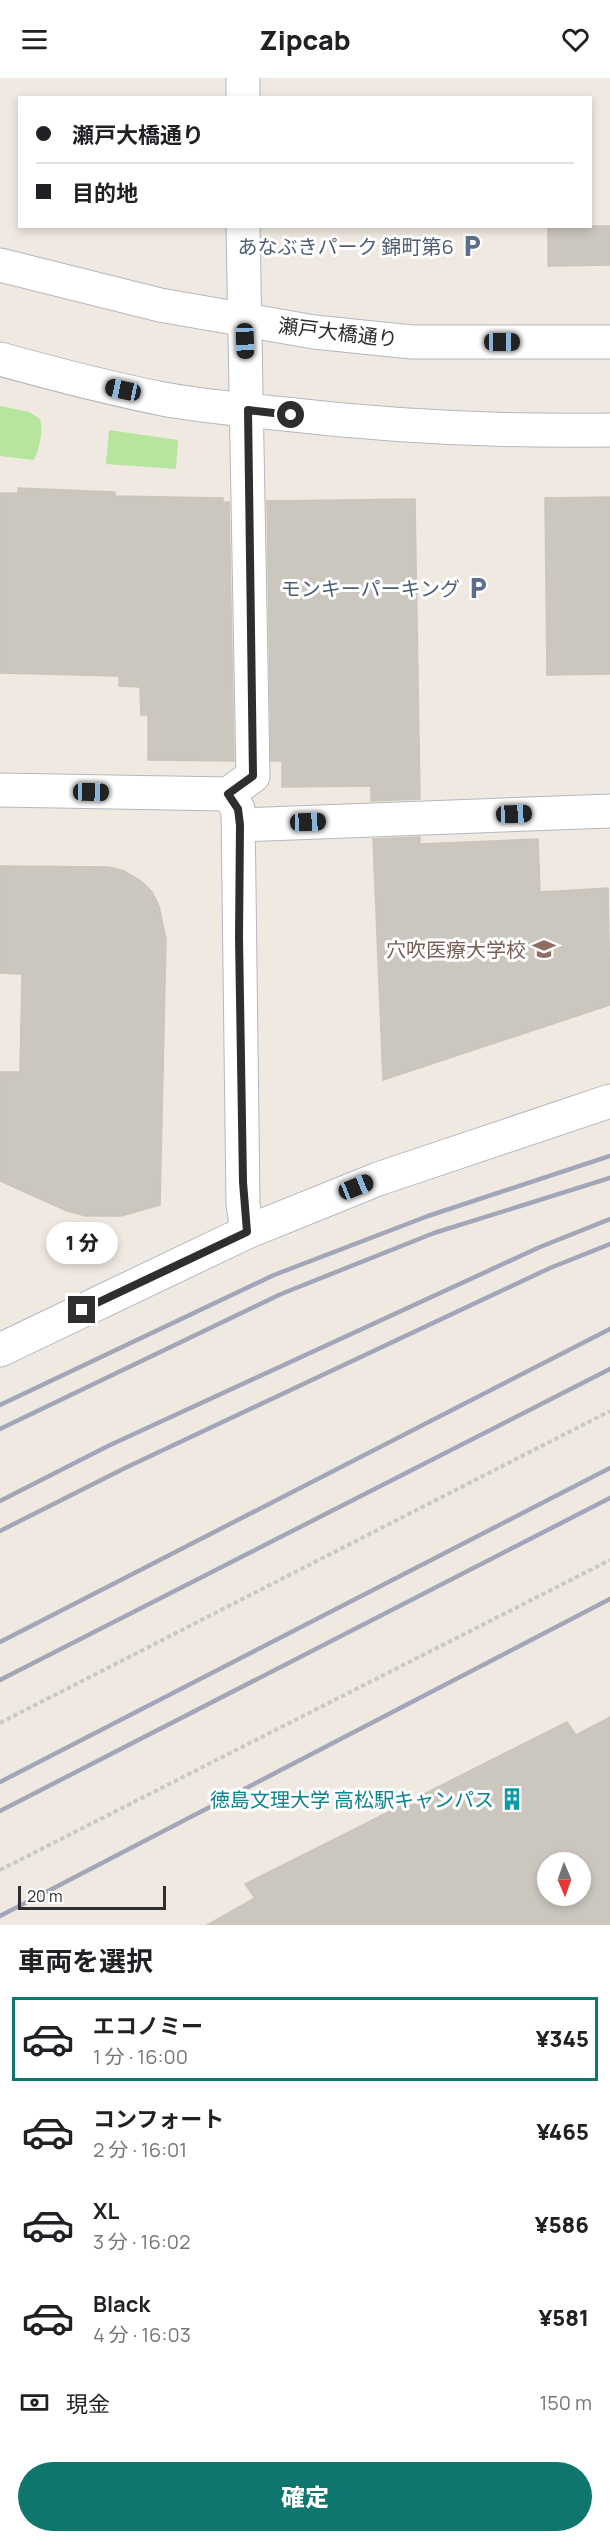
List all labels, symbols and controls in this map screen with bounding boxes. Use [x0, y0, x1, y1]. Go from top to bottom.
text: Zipcab [259, 21, 351, 58]
icon: menu [18, 23, 51, 56]
icon: heart [559, 23, 592, 56]
text: 瀬戸大橋通り [72, 120, 204, 150]
text: 目的地 [72, 178, 138, 208]
place label: あなぶきパーク 錦町第6 [238, 233, 454, 260]
parking icon: あなぶきパーク 錦町第6 [459, 233, 485, 259]
street label: 瀬戸大橋通り [277, 311, 399, 353]
car [235, 323, 255, 359]
car [484, 333, 520, 351]
car [104, 377, 142, 403]
route start [277, 401, 304, 428]
place label: モンキーパーキング [281, 575, 460, 602]
parking icon: モンキーパーキング [465, 575, 491, 601]
car [73, 783, 109, 801]
car [496, 804, 532, 824]
car [290, 812, 326, 832]
place label: 穴吹医療大学校 [386, 936, 526, 963]
school or university icon: 穴吹医療大学校 [531, 936, 557, 962]
car [336, 1172, 376, 1202]
callout: 1 分 [46, 1223, 118, 1265]
text: 1 分 [65, 1229, 99, 1256]
route end [68, 1296, 95, 1323]
place label: 徳島文理大学 高松駅キャンパス [210, 1786, 494, 1813]
building icon: 徳島文理大学 高松駅キャンパス [499, 1786, 525, 1812]
north arrow [537, 1852, 591, 1906]
map controls [537, 1852, 591, 1906]
scale bar [18, 1883, 166, 1910]
text: 20 m [27, 1885, 63, 1907]
text: 車両を選択 [18, 1942, 153, 1979]
text: エコノミー [93, 2011, 203, 2041]
icon: car [21, 2012, 75, 2066]
text: ¥345 [536, 2024, 589, 2054]
text: 1 分 · 16:00 [93, 2043, 188, 2070]
text: コンフォート [93, 2104, 224, 2134]
icon: car [21, 2105, 75, 2159]
text: ¥465 [537, 2117, 589, 2147]
text: 2 分 · 16:01 [93, 2136, 187, 2163]
text: XL [93, 2196, 119, 2226]
icon: car [21, 2198, 75, 2252]
text: ¥586 [535, 2210, 589, 2240]
text: 3 分 · 16:02 [93, 2228, 190, 2255]
text: Black [93, 2289, 150, 2319]
icon: car [21, 2291, 75, 2345]
text: ¥581 [538, 2303, 589, 2333]
text: 4 分 · 16:03 [93, 2321, 191, 2348]
icon: cash [18, 2386, 51, 2419]
text: 現金 [66, 2389, 110, 2419]
text: 150 m [539, 2389, 592, 2416]
button: 確定 [18, 2462, 592, 2531]

